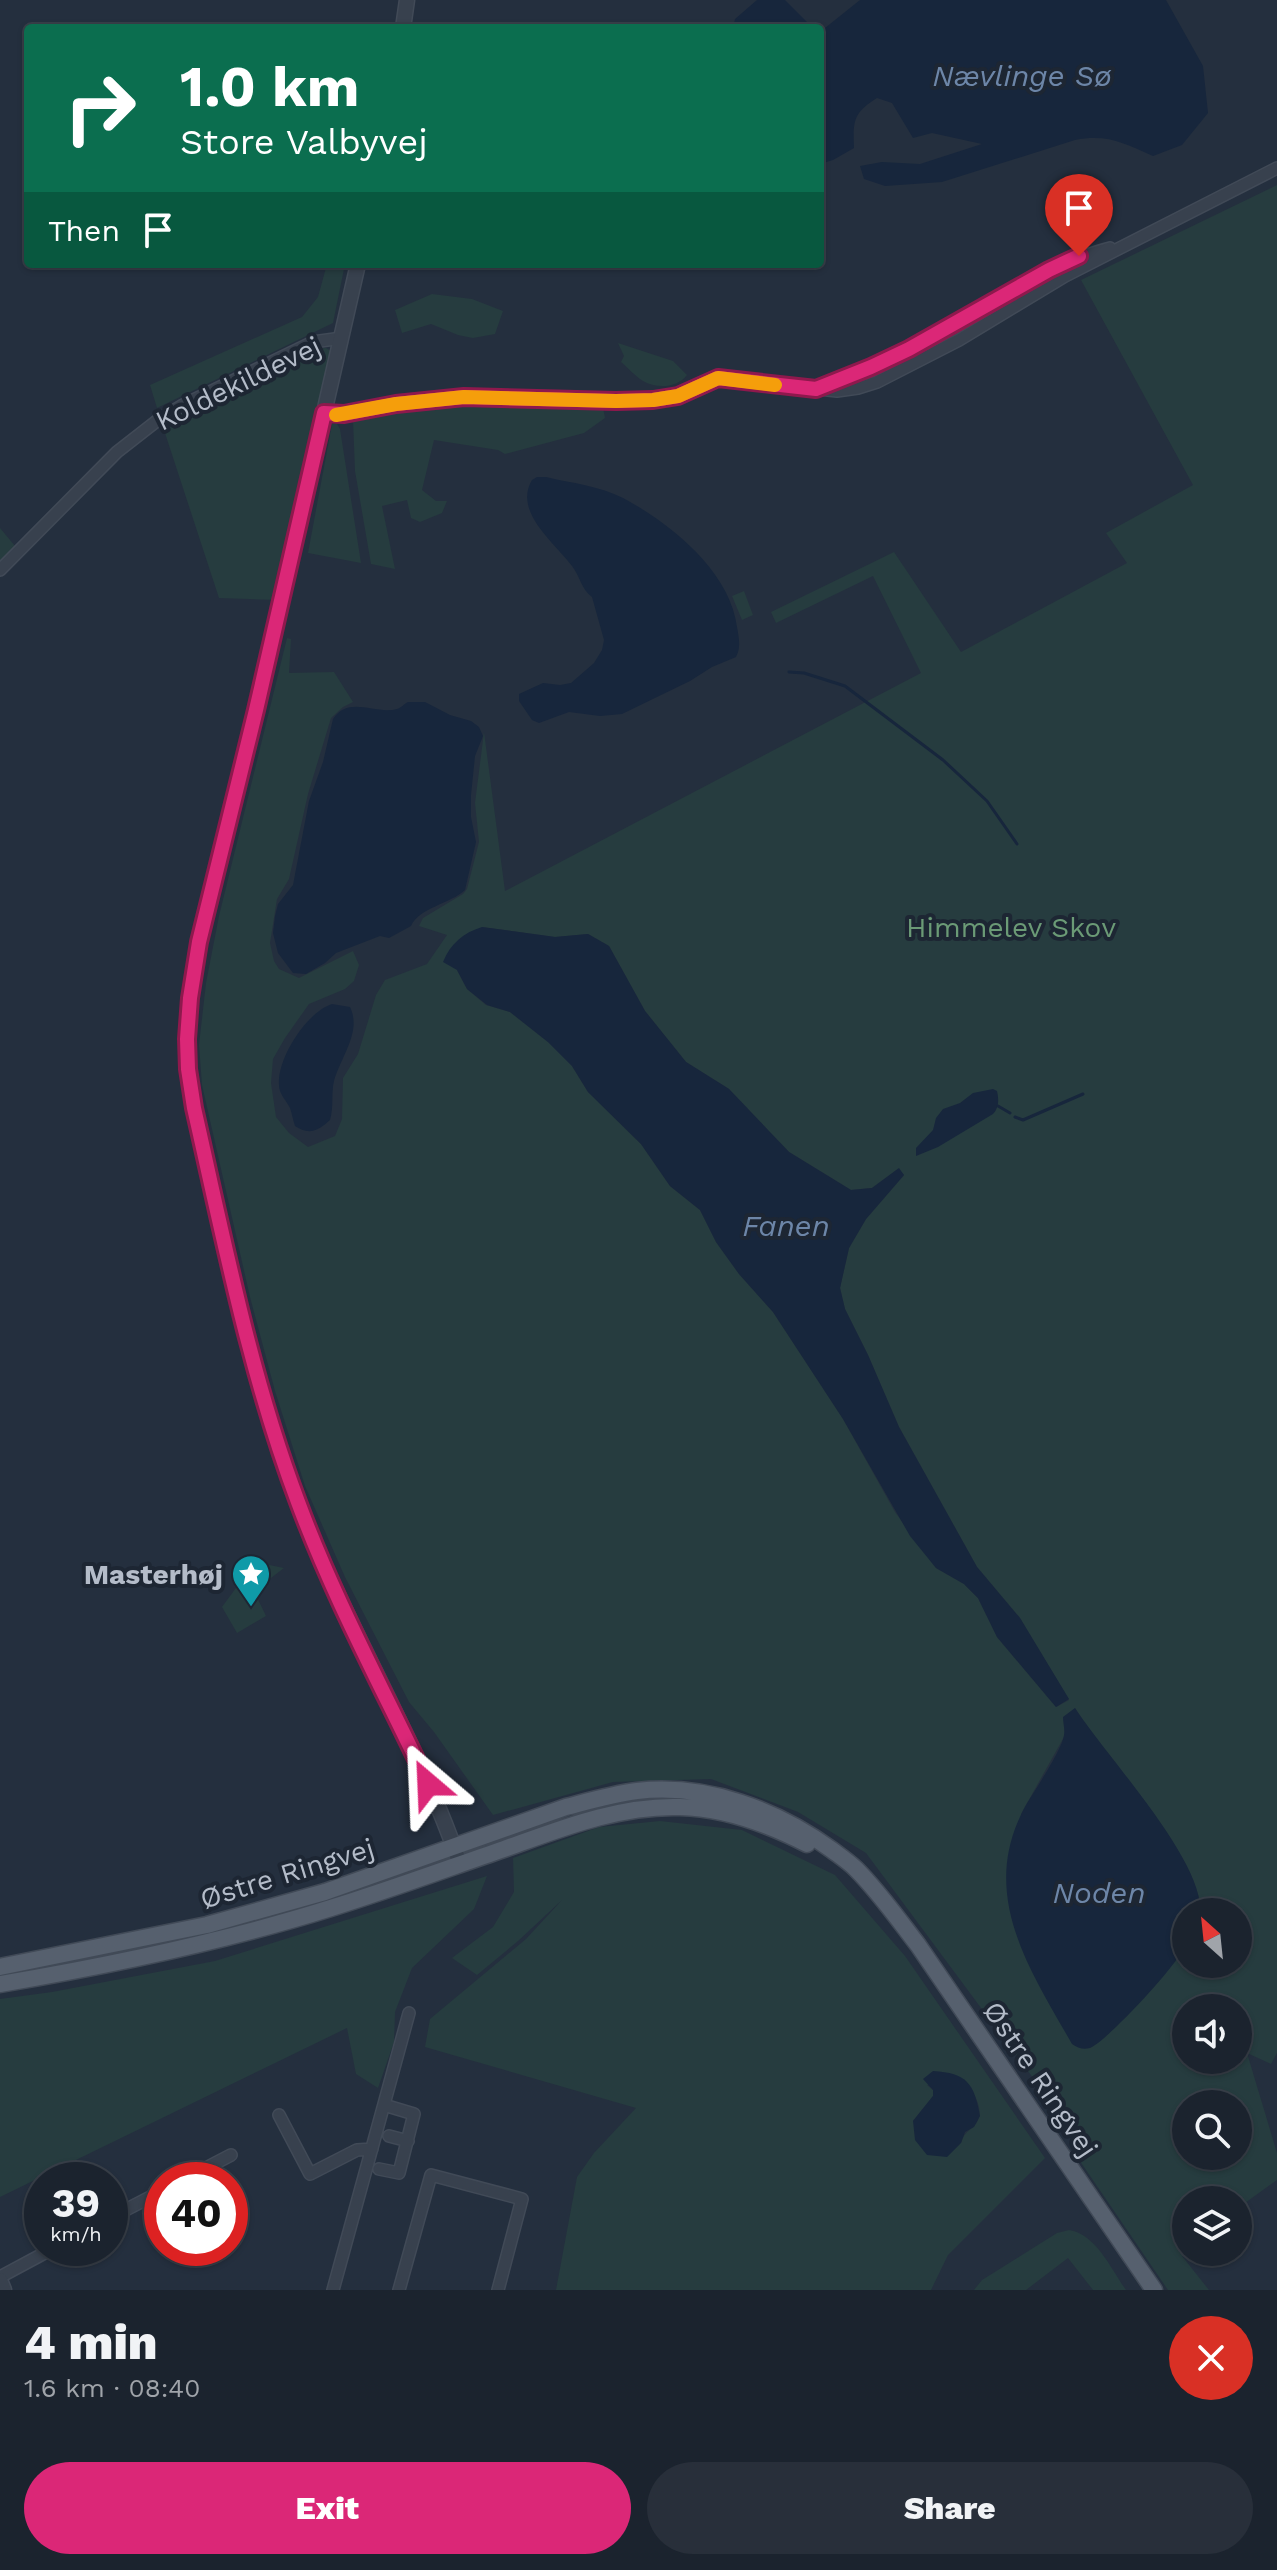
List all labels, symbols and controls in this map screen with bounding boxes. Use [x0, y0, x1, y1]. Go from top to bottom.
text: 1.0 km [180, 54, 359, 120]
icon: right [48, 56, 152, 160]
water label: Nævlinge Sø [932, 58, 1112, 93]
text: Store Valbyvej [180, 121, 428, 163]
pin [1045, 174, 1113, 256]
icon: arrive [1057, 186, 1101, 230]
icon: arrive [136, 208, 180, 252]
text: Then [48, 213, 120, 248]
street label: Koldekildevej [150, 329, 326, 438]
park label: Himmelev Skov [906, 911, 1116, 944]
water label: Fanen [742, 1208, 830, 1243]
place icon: Masterhøj [230, 1553, 272, 1608]
place label: Masterhøj [84, 1558, 223, 1591]
position arrow [386, 1742, 470, 1826]
street label: Østre Ringvej [196, 1831, 378, 1916]
water label: Noden [1053, 1875, 1145, 1910]
north arrow [1172, 1898, 1252, 1978]
map controls [1172, 1898, 1252, 2266]
button: sound [1172, 1994, 1252, 2074]
street label: Østre Ringvej [976, 1995, 1105, 2163]
button: search [1172, 2090, 1252, 2170]
speed limit sign: 40 [144, 2162, 248, 2266]
text: 39 [52, 2180, 100, 2227]
button: layers [1172, 2186, 1252, 2266]
text: km/h [50, 2222, 102, 2246]
text: 4 min [24, 2314, 158, 2371]
button: close [1169, 2316, 1253, 2400]
text: 1.6 km · 08:40 [24, 2373, 200, 2403]
button: Exit [24, 2462, 631, 2554]
button: Share [647, 2462, 1253, 2554]

